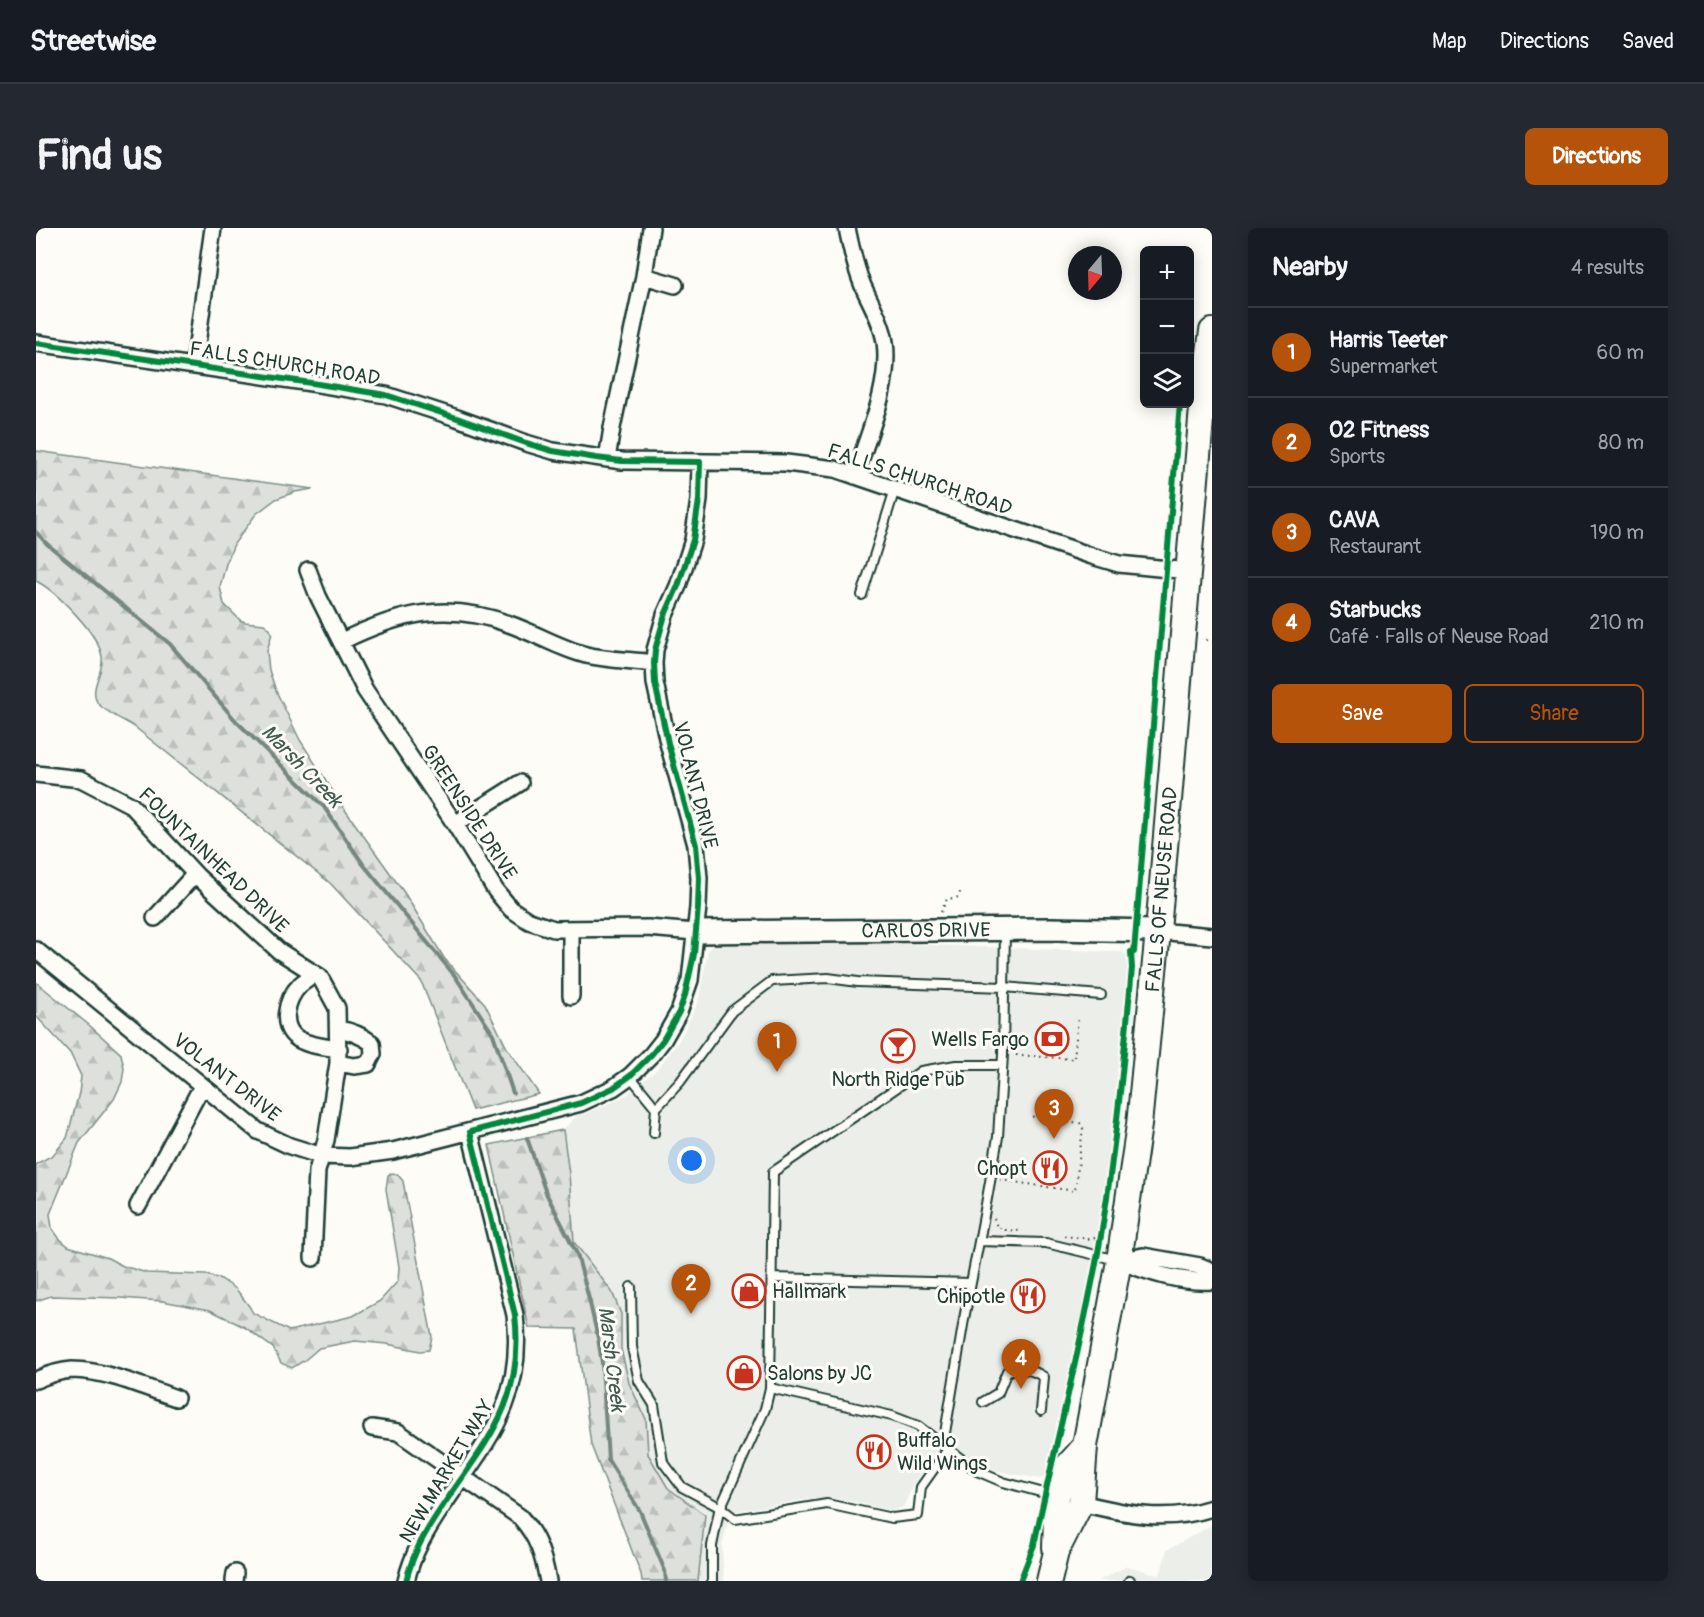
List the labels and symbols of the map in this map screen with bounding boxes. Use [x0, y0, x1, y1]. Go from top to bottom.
north arrow [1068, 246, 1122, 300]
street label: FALLS CHURCH ROAD [188, 336, 382, 391]
street label: FALLS CHURCH ROAD [824, 438, 1015, 521]
water label: Marsh Creek [255, 719, 350, 815]
street label: VOLANT DRIVE [668, 719, 723, 851]
street label: GREENSIDE DRIVE [417, 740, 523, 885]
street label: FOUNTAINHEAD DRIVE [133, 782, 294, 939]
street label: FALLS OF NEUSE ROAD [1140, 786, 1183, 994]
street label: CARLOS DRIVE [861, 918, 991, 944]
bank icon: Wells Fargo [1034, 1021, 1070, 1057]
pin: 1 [758, 1022, 796, 1072]
place label: Wells Fargo [931, 1027, 1029, 1052]
street label: VOLANT DRIVE [168, 1028, 286, 1127]
bar icon: North Ridge Pub [880, 1028, 916, 1064]
place label: North Ridge Pub [831, 1067, 965, 1092]
pin: 3 [1034, 1090, 1074, 1139]
your location [677, 1146, 706, 1175]
restaurant icon: Chopt [1032, 1150, 1068, 1186]
place label: Chopt [977, 1156, 1028, 1181]
pin: 2 [672, 1264, 710, 1314]
shop icon: Hallmark [731, 1273, 767, 1309]
restaurant icon: Chipotle [1010, 1278, 1046, 1314]
place label: Hallmark [772, 1279, 847, 1304]
place label: Chipotle [937, 1284, 1005, 1309]
water label: Marsh Creek [592, 1305, 632, 1415]
pin: 4 [1002, 1340, 1040, 1389]
shop icon: Salons by JC [726, 1355, 762, 1391]
place label: Salons by JC [767, 1361, 872, 1386]
street label: NEW MARKET WAY [394, 1395, 499, 1547]
place label: Buffalo Wild Wings [897, 1428, 987, 1476]
restaurant icon: Buffalo Wild Wings [856, 1434, 892, 1470]

